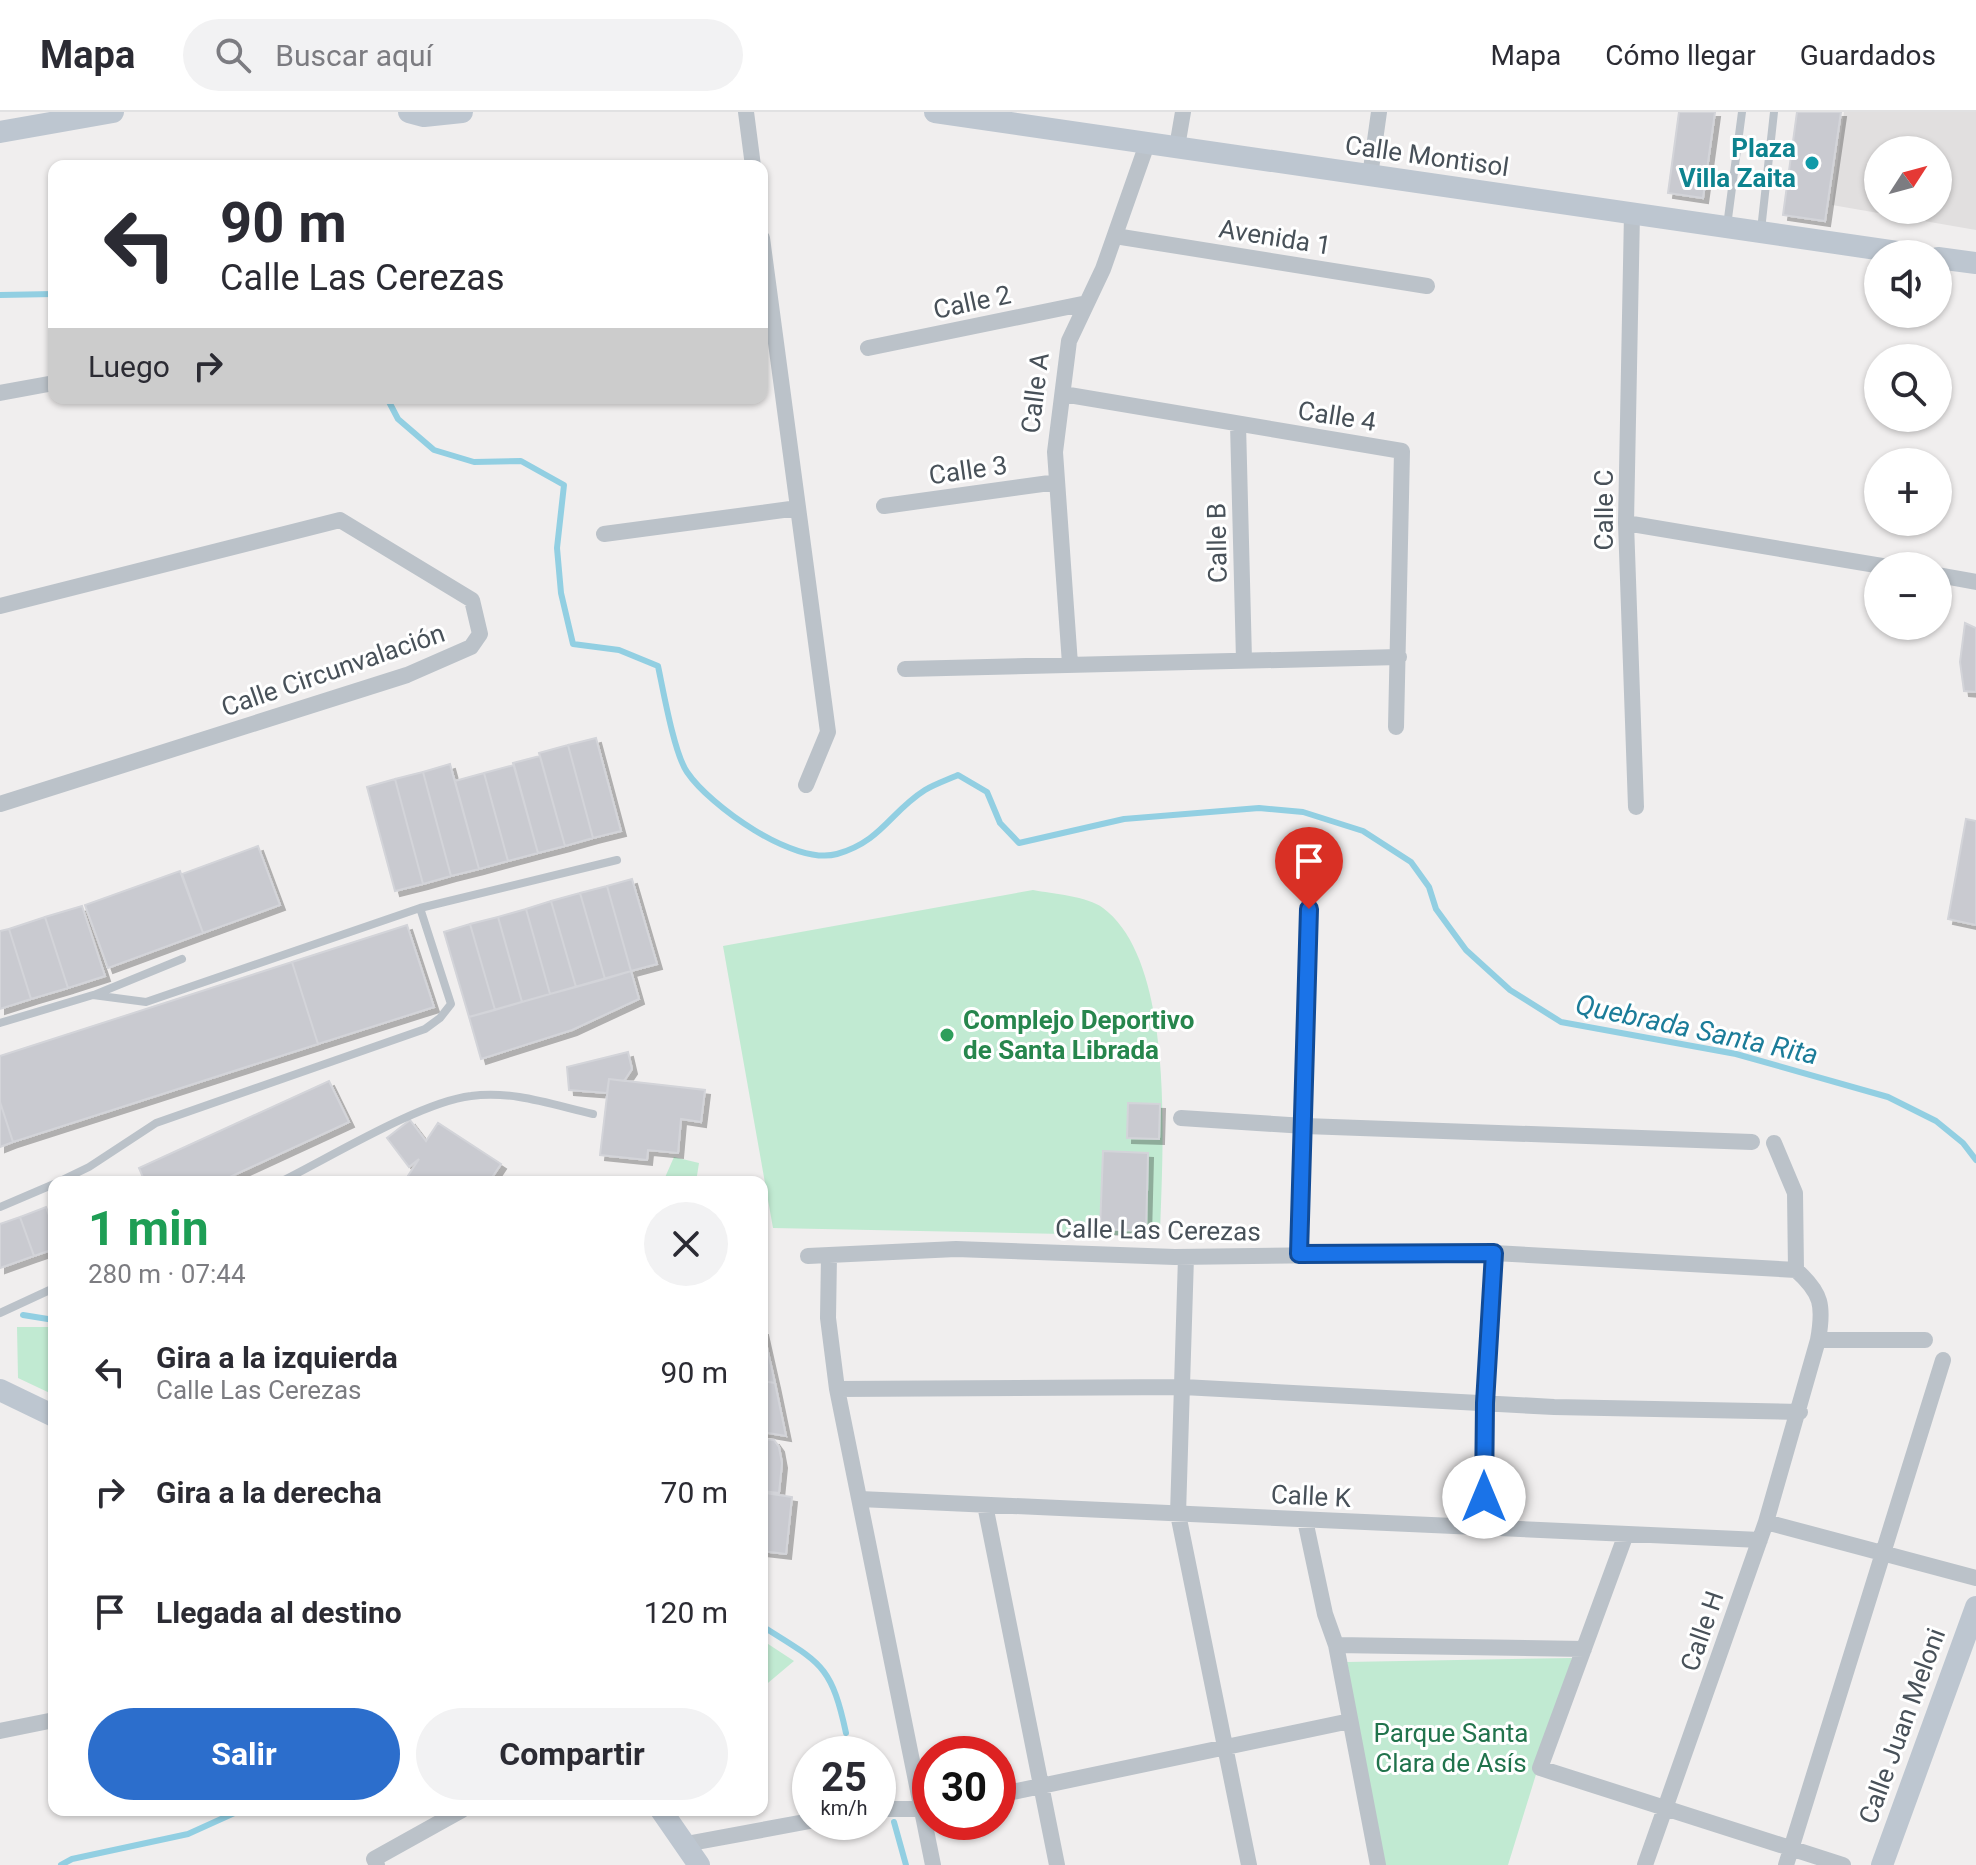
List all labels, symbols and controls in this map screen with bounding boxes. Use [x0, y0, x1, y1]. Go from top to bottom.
search box [183, 19, 743, 91]
text: Mapa [40, 33, 135, 77]
icon: search [211, 33, 255, 77]
text: Buscar aquí [275, 38, 433, 73]
text: Mapa [1491, 39, 1561, 72]
text: Cómo llegar [1605, 39, 1756, 72]
text: Guardados [1800, 39, 1936, 72]
street label: Calle Montisol [1343, 130, 1511, 182]
place label: Plaza Villa Zaita [1679, 133, 1796, 193]
north arrow [1864, 136, 1952, 224]
map controls [1864, 136, 1952, 640]
marker: Plaza Villa Zaita [1803, 154, 1821, 172]
text: 90 m [220, 190, 347, 256]
icon: left [88, 192, 192, 296]
street label: Avenida 1 [1217, 213, 1333, 261]
button: sound [1864, 240, 1952, 328]
text: Calle Las Cerezas [220, 257, 505, 299]
street label: Calle 2 [930, 279, 1014, 325]
icon: right [186, 344, 230, 388]
button: search [1864, 344, 1952, 432]
text: Luego [88, 349, 170, 384]
street label: Calle A [1015, 351, 1055, 435]
street label: Calle 4 [1296, 395, 1379, 437]
button: + [1864, 448, 1952, 536]
street label: Calle 3 [927, 450, 1009, 490]
street label: Calle C [1589, 470, 1619, 550]
street label: Calle B [1201, 503, 1233, 583]
button: − [1864, 552, 1952, 640]
street label: Calle Circunvalación [217, 618, 449, 722]
pin [1275, 827, 1343, 909]
icon: arrive [1287, 839, 1331, 883]
water label: Quebrada Santa Rita [1573, 988, 1821, 1071]
place label: Complejo Deportivo de Santa Librada [963, 1005, 1194, 1065]
marker: Complejo Deportivo de Santa Librada [938, 1026, 956, 1044]
text: 1 min [88, 1200, 209, 1257]
button: close [644, 1202, 728, 1286]
street label: Calle Las Cerezas [1055, 1213, 1261, 1247]
text: 280 m · 07:44 [88, 1259, 246, 1289]
text: Gira a la izquierda [156, 1340, 398, 1375]
icon: left [88, 1350, 132, 1394]
text: 90 m [661, 1355, 728, 1390]
text: Calle Las Cerezas [156, 1375, 362, 1405]
position arrow [1442, 1455, 1526, 1539]
icon: right [88, 1470, 132, 1514]
text: Gira a la derecha [156, 1475, 382, 1510]
text: 70 m [661, 1475, 728, 1510]
street label: Calle K [1270, 1479, 1353, 1513]
street label: Calle H [1674, 1587, 1730, 1675]
icon: arrive [88, 1590, 132, 1634]
text: Llegada al destino [156, 1595, 402, 1630]
text: 120 m [644, 1595, 728, 1630]
street label: Calle Juan Meloni [1853, 1624, 1951, 1828]
button: Salir [88, 1708, 400, 1800]
button: Compartir [416, 1708, 728, 1800]
park label: Parque Santa Clara de Asís [1374, 1718, 1528, 1778]
speed limit sign: 30 [912, 1736, 1016, 1840]
text: 25 [821, 1754, 867, 1801]
text: km/h [821, 1796, 867, 1820]

